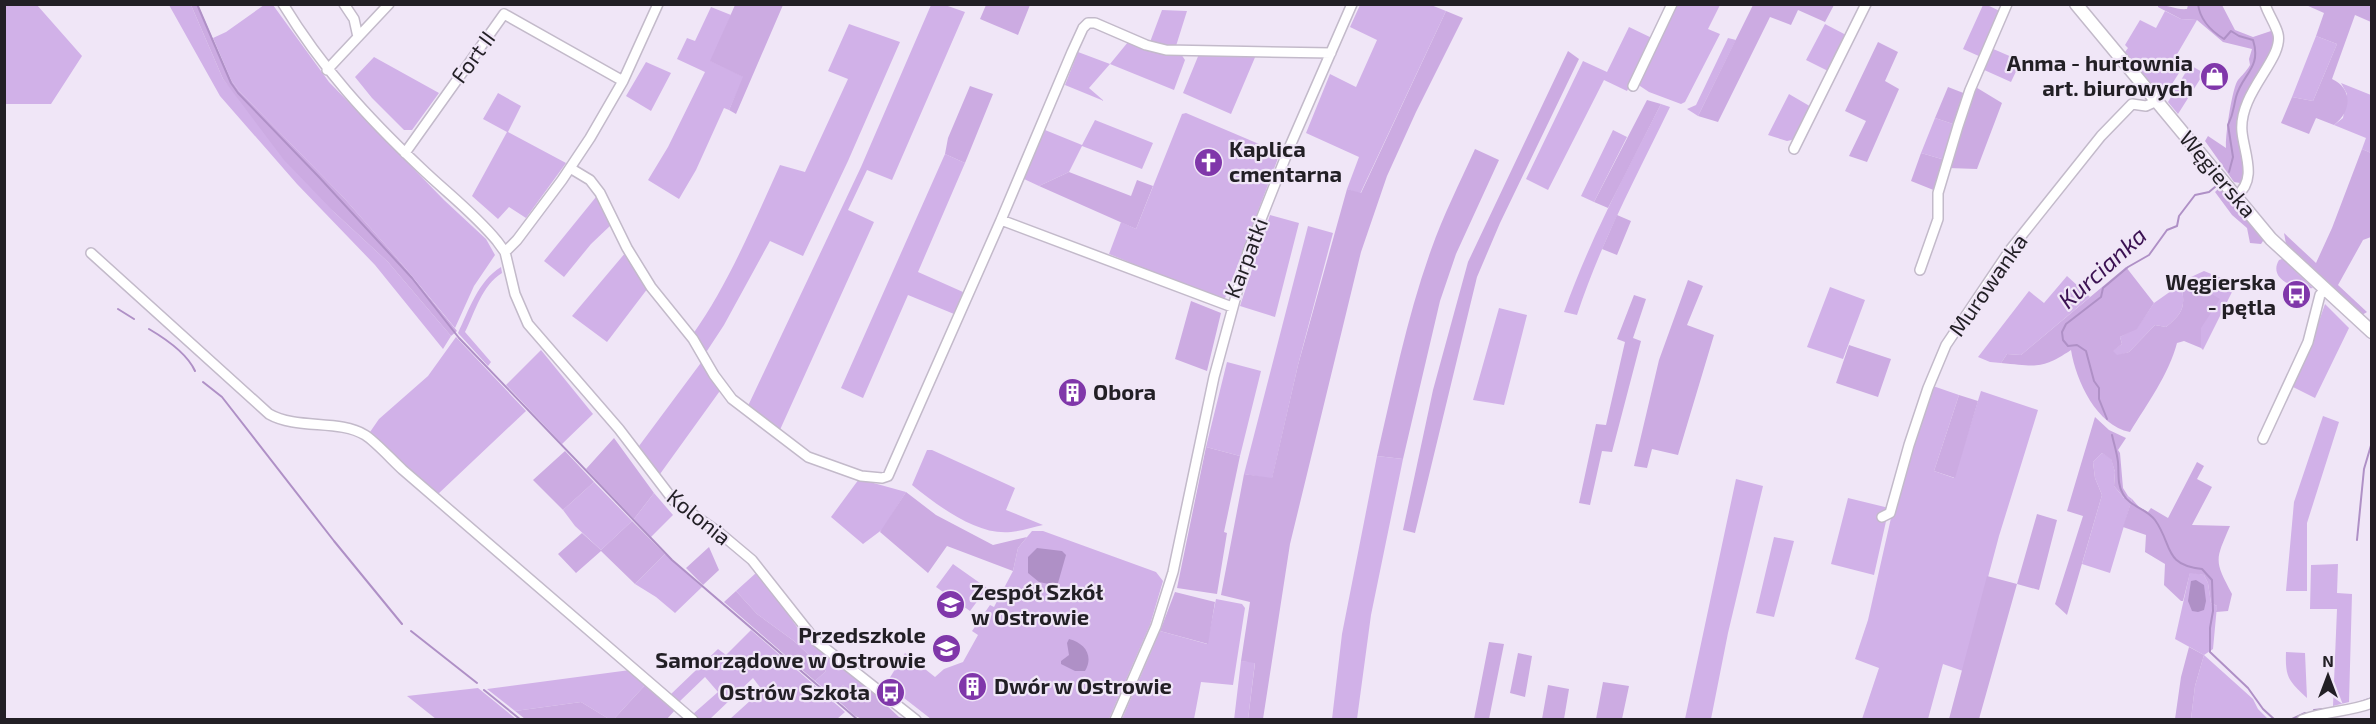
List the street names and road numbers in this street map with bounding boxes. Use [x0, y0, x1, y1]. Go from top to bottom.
street label: Fort II [445, 25, 500, 87]
street label: Węgierska [2175, 125, 2263, 222]
street label: Karpatki [1218, 214, 1272, 301]
street label: Murowanka [1942, 228, 2032, 341]
street label: Kolonia [662, 483, 737, 550]

